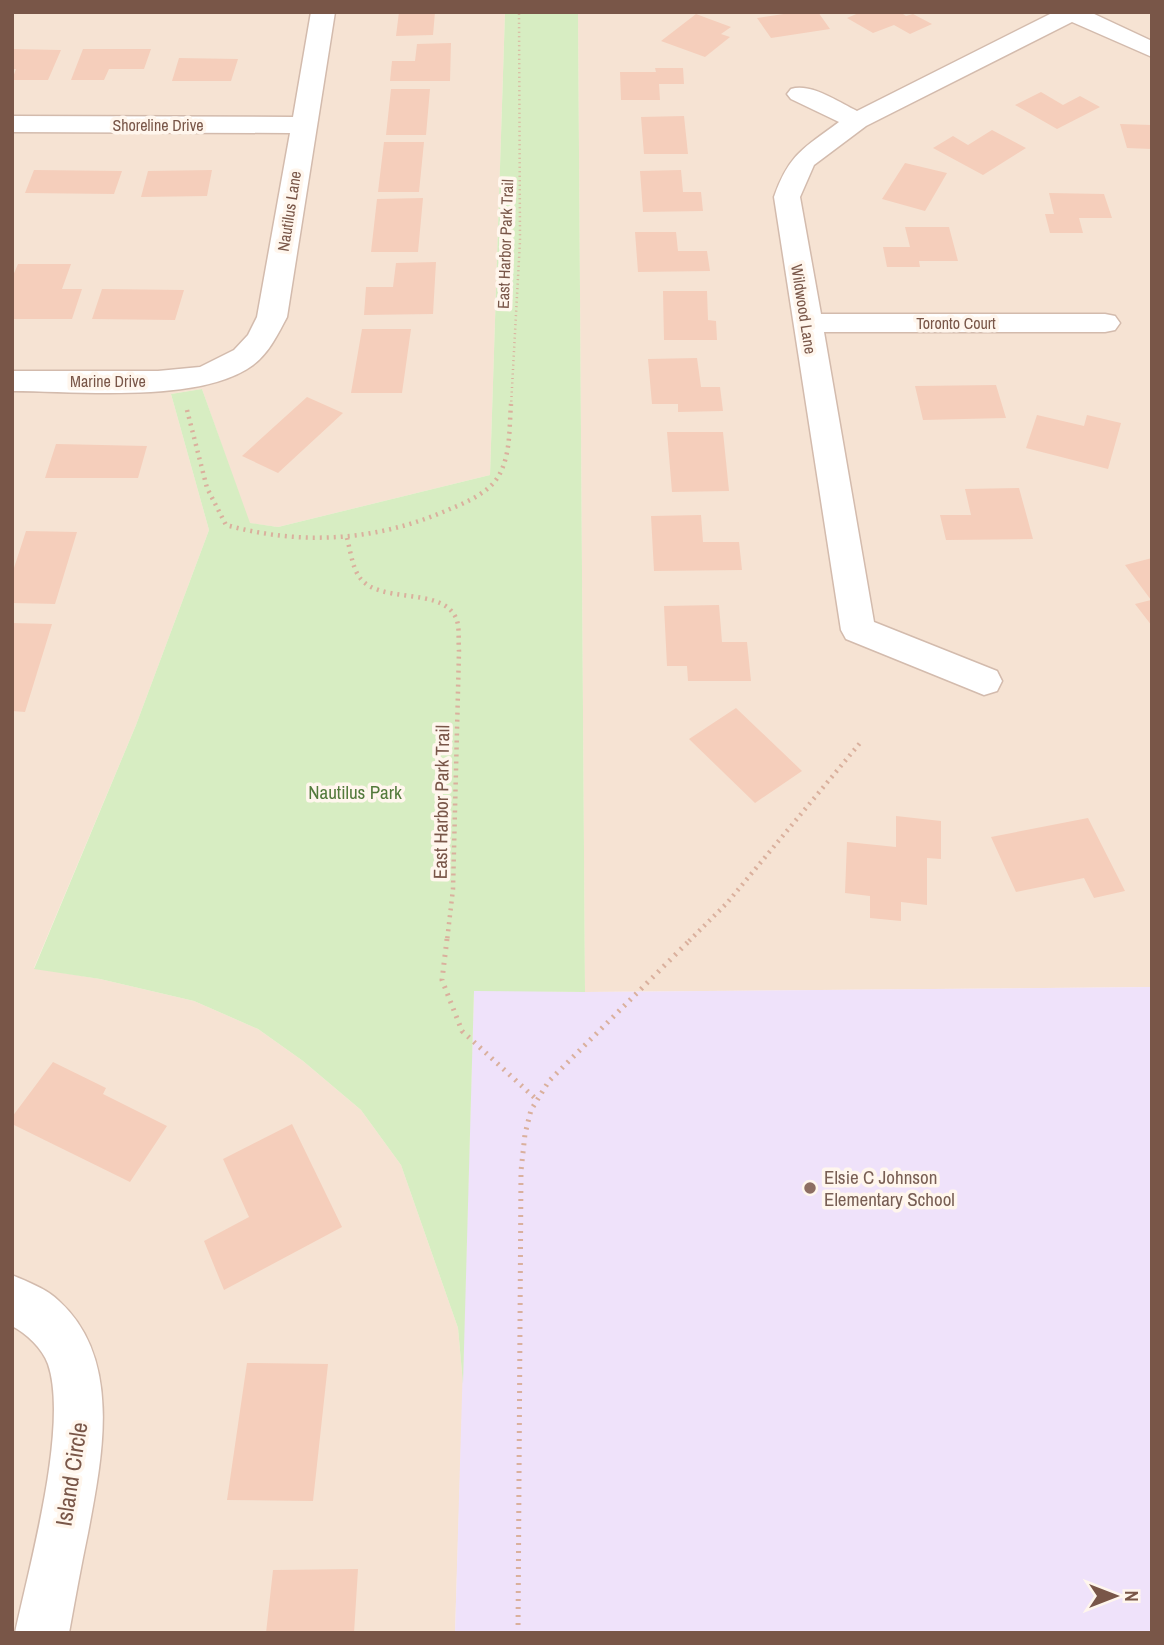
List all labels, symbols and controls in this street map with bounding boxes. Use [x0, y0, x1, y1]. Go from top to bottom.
street label: Shoreline Drive [112, 114, 204, 136]
street label: Nautilus Lane [272, 169, 306, 253]
street label: East Harbor Park Trail [492, 179, 518, 309]
street label: Wildwood Lane [786, 263, 822, 355]
street label: Toronto Court [916, 312, 996, 334]
street label: Marine Drive [70, 370, 146, 392]
street label: East Harbor Park Trail [427, 725, 455, 879]
park label: Nautilus Park [308, 779, 402, 805]
place label: Elsie C Johnson Elementary School [824, 1164, 955, 1212]
marker: Elsie C Johnson Elementary School [802, 1180, 818, 1196]
street label: Island Circle [47, 1420, 95, 1528]
north arrow [1080, 1561, 1150, 1631]
text: N [1119, 1590, 1145, 1602]

